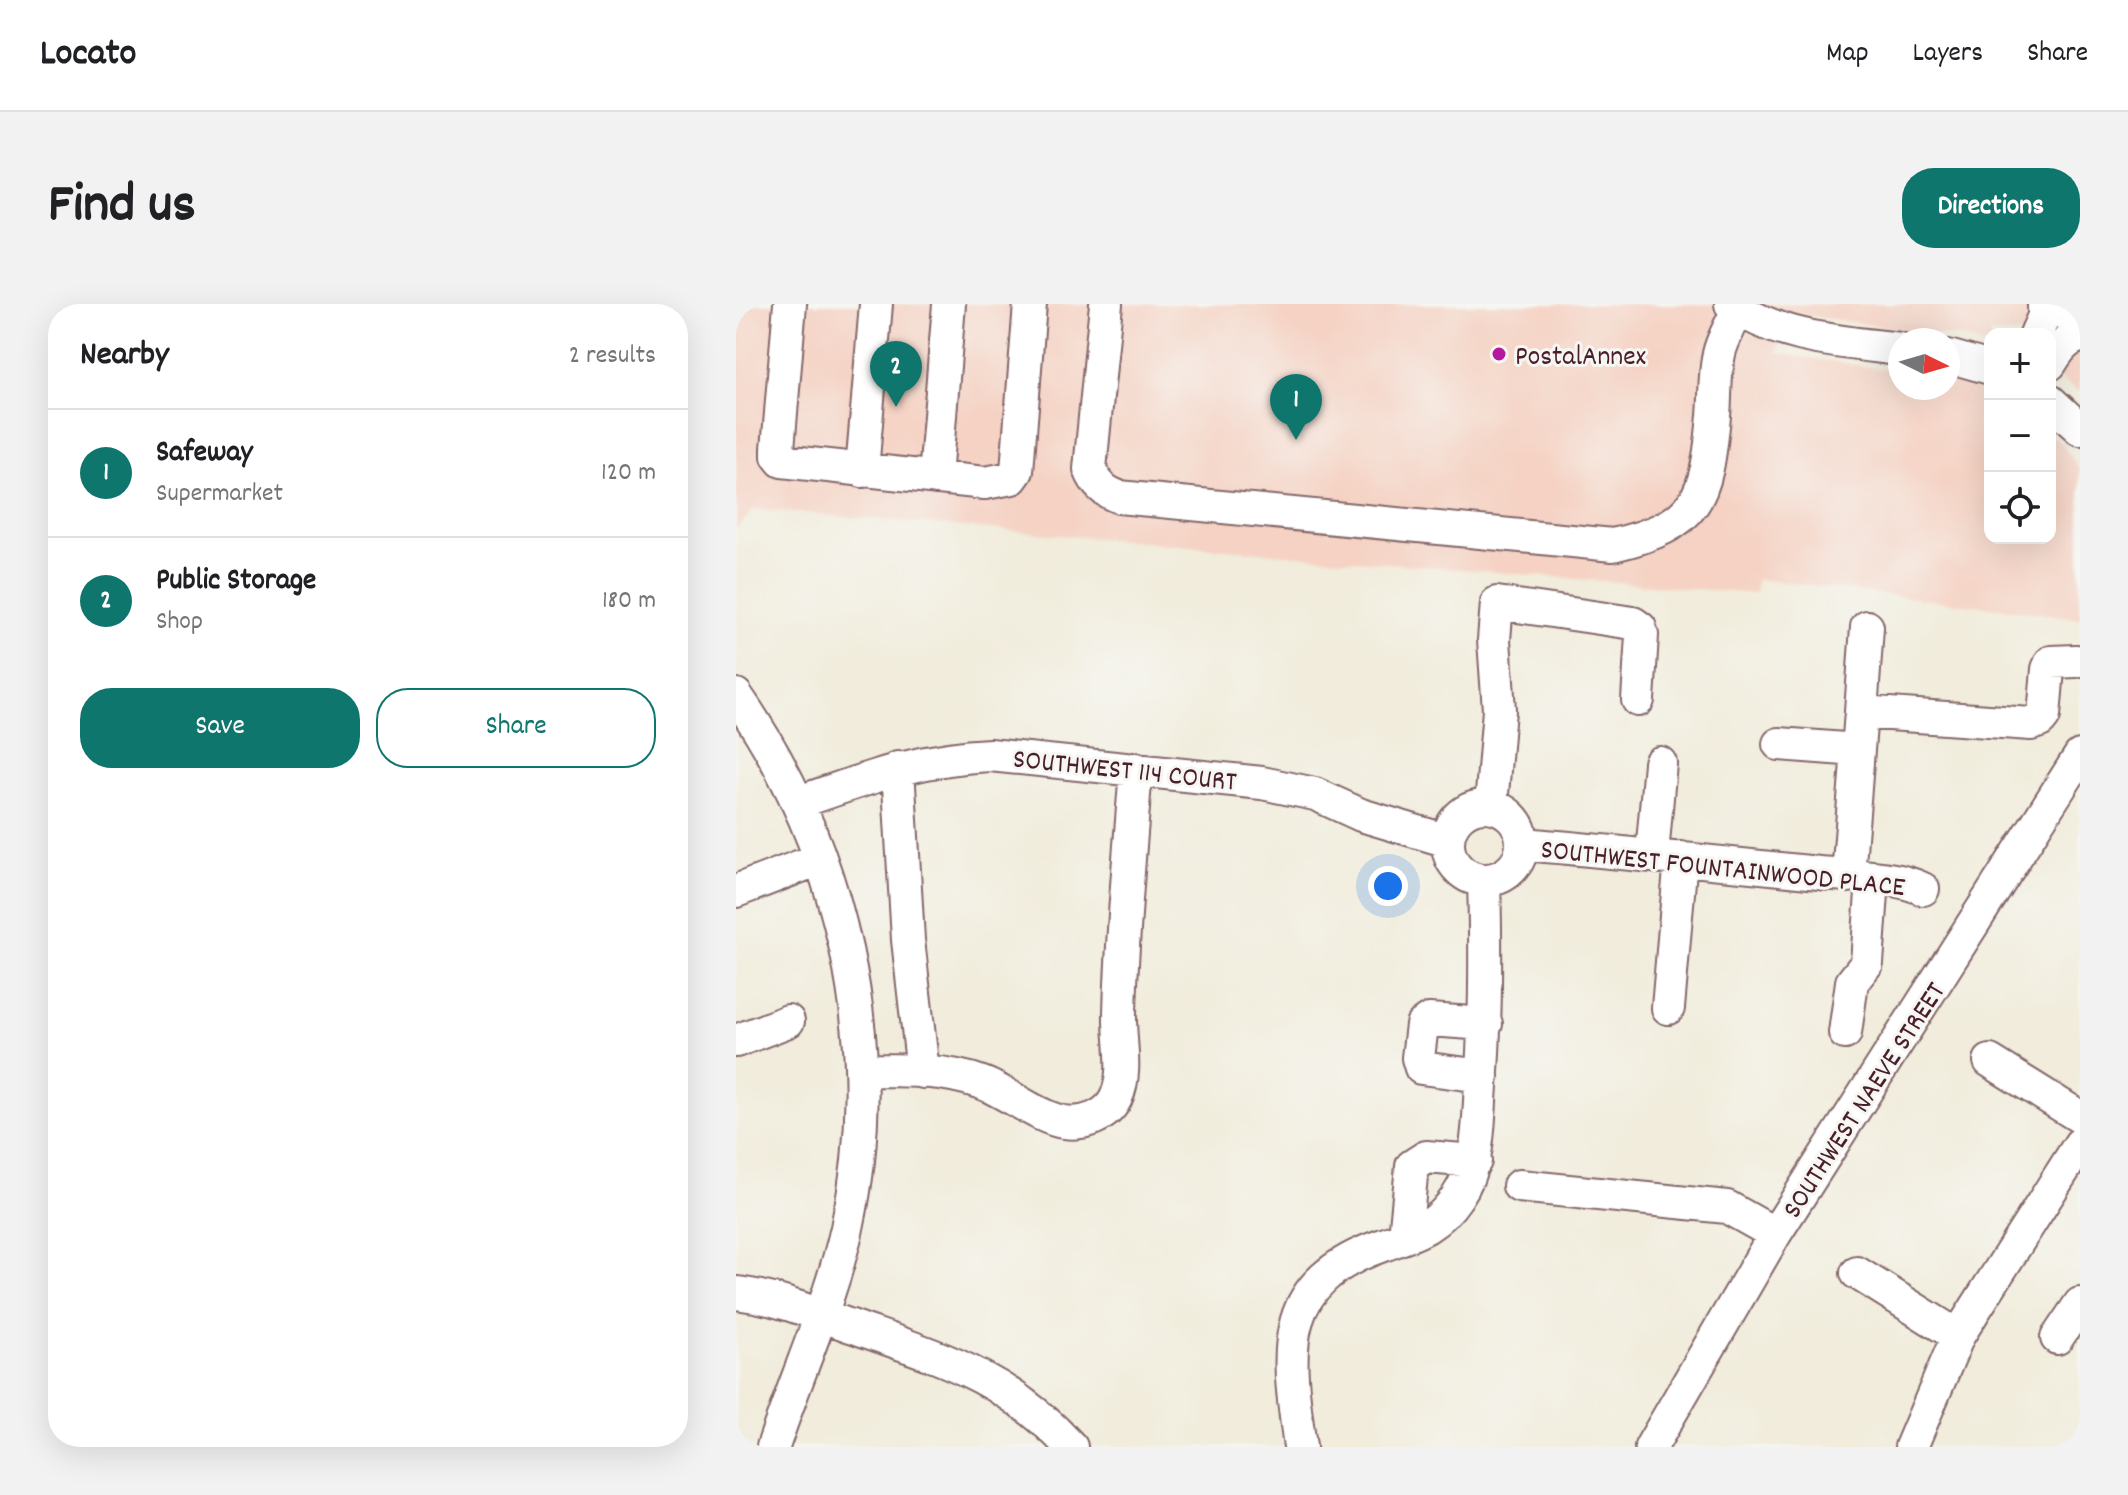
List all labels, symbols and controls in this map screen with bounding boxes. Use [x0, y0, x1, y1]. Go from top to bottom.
text: Locato [40, 28, 136, 83]
text: Map [1826, 35, 1869, 75]
text: Layers [1913, 35, 1983, 75]
text: Share [2027, 35, 2088, 75]
text: Find us [48, 168, 196, 248]
button: Directions [1902, 168, 2080, 248]
north arrow [1888, 328, 1960, 400]
map controls [1984, 328, 2056, 544]
button: + [1984, 328, 2056, 400]
text: Nearby [80, 332, 169, 381]
text: 2 results [569, 338, 656, 375]
place label: PostalAnnex [1515, 339, 1646, 379]
pin: 2 [870, 341, 922, 407]
marker: PostalAnnex [1490, 345, 1508, 363]
pin: 1 [1270, 374, 1322, 440]
button: − [1984, 400, 2056, 472]
text: Safeway [156, 433, 253, 476]
text: 1 [103, 455, 109, 492]
text: 120 m [601, 455, 656, 492]
button: locate [1984, 472, 2056, 544]
text: Supermarket [156, 476, 283, 513]
text: Public Storage [156, 561, 316, 604]
text: 2 [100, 583, 112, 620]
text: 180 m [602, 583, 656, 620]
text: Shop [156, 604, 203, 641]
button: Save [80, 688, 360, 768]
button: Share [376, 688, 656, 768]
street label: SOUTHWEST 114 COURT [1011, 741, 1238, 805]
street label: SOUTHWEST FOUNTAINWOOD PLACE [1538, 832, 1907, 910]
your location [1368, 866, 1408, 906]
street label: SOUTHWEST NAEVE STREET [1775, 976, 1958, 1228]

